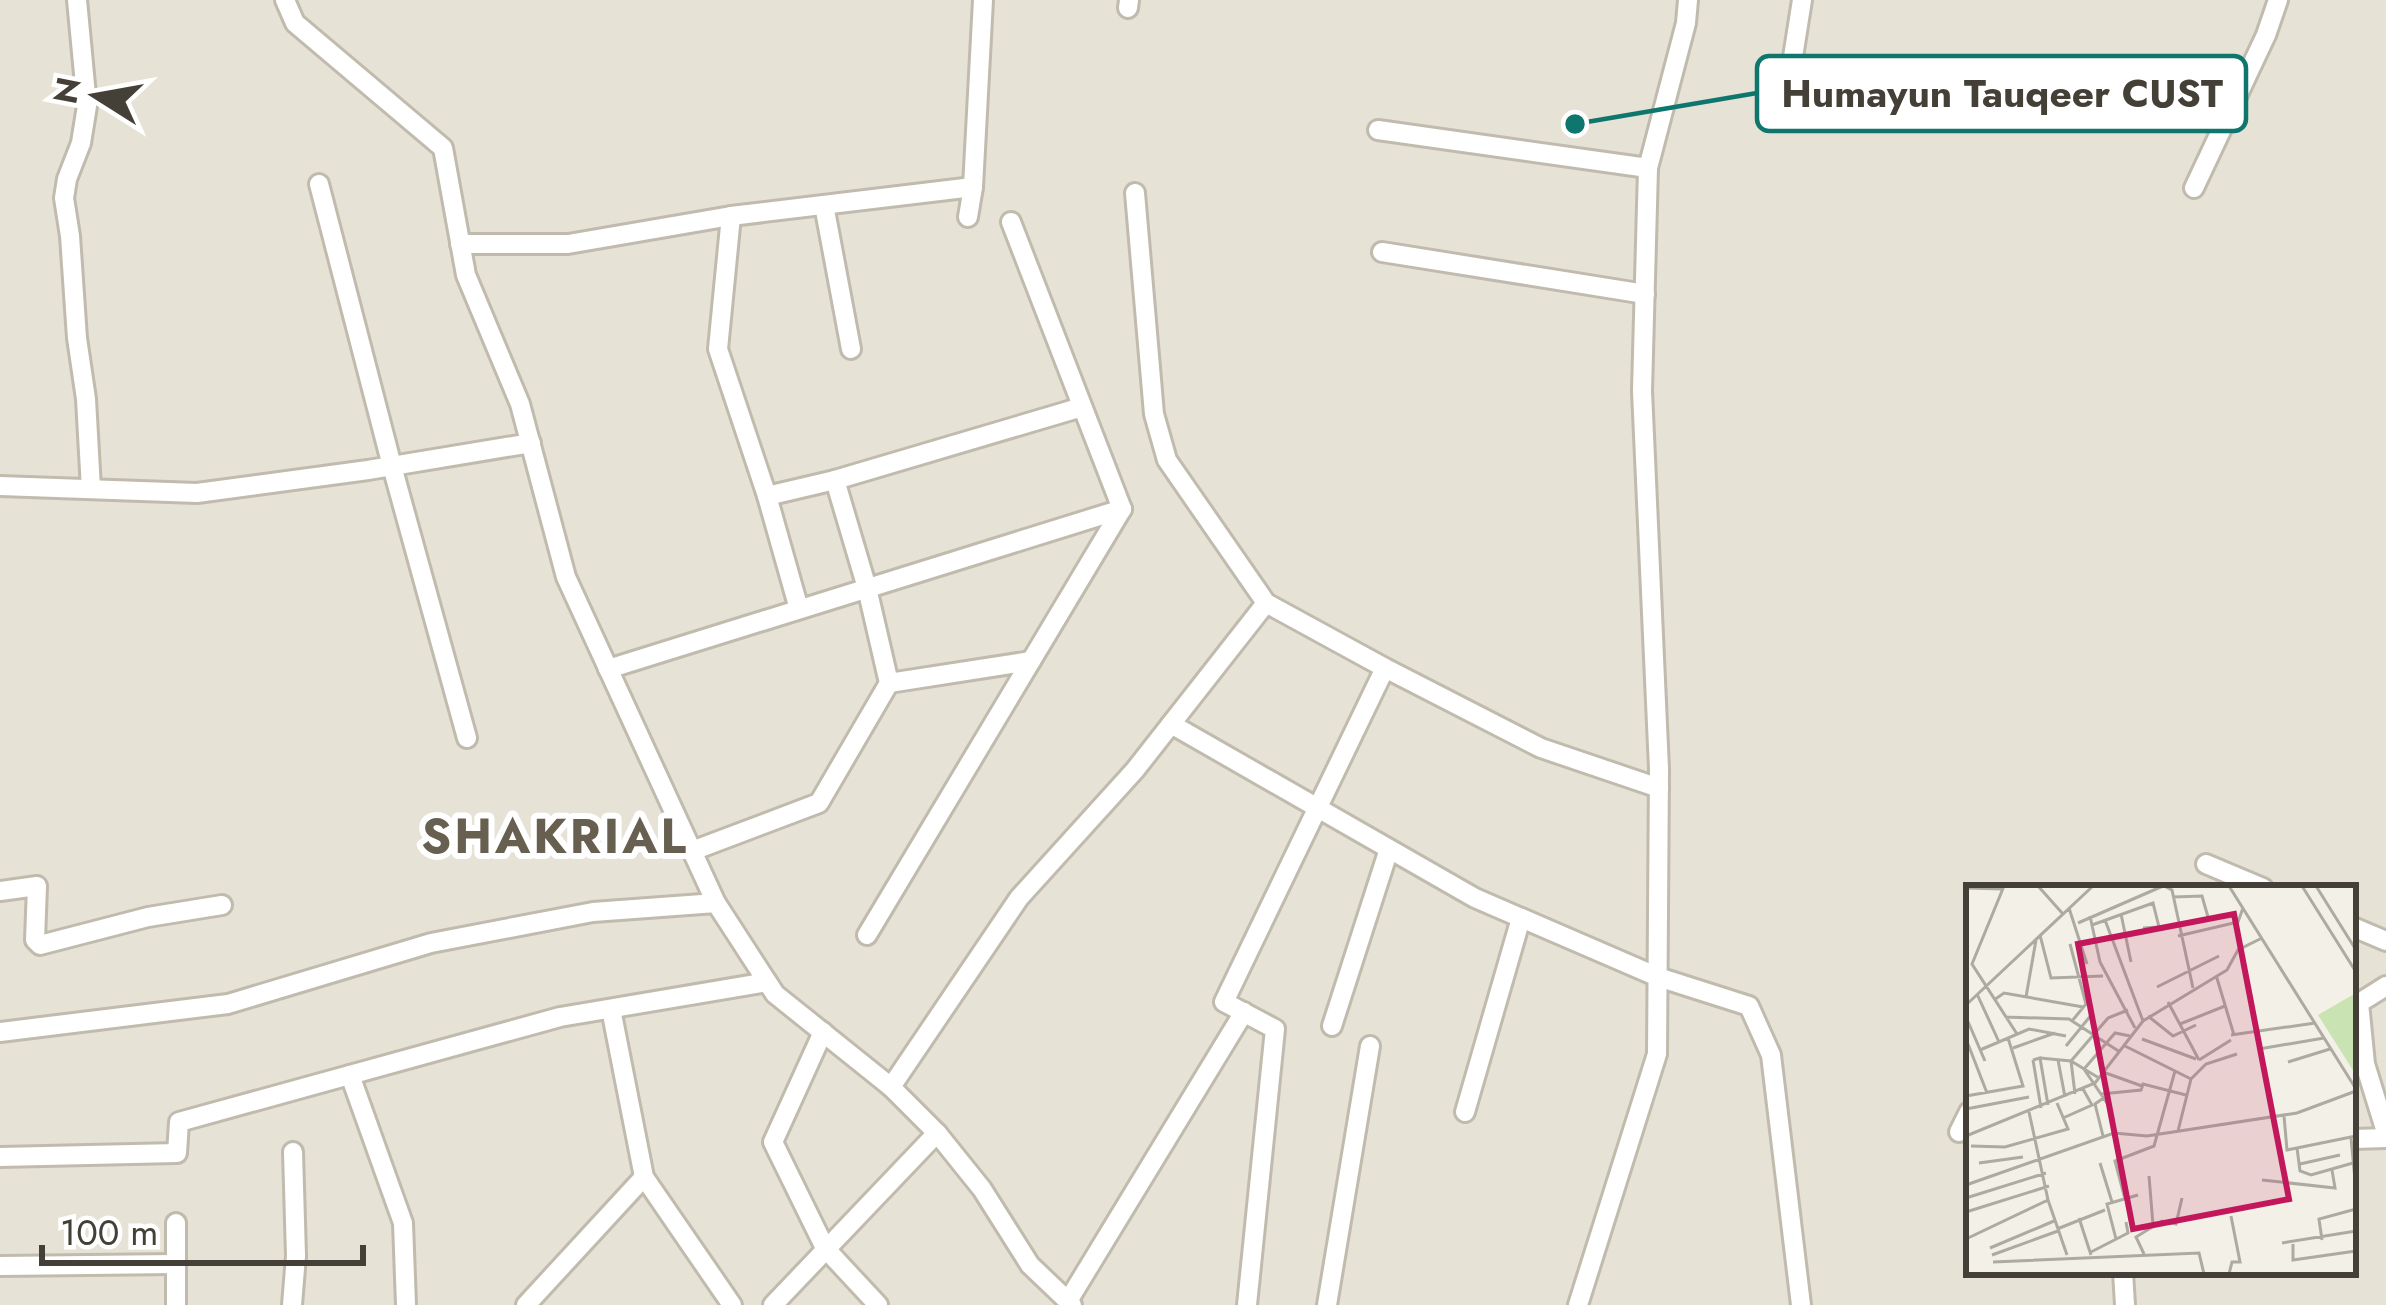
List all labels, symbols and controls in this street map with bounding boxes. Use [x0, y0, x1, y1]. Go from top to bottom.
north arrow [36, 36, 156, 156]
callout: Humayun Tauqeer CUST [1757, 56, 2246, 131]
text: Humayun Tauqeer CUST [1781, 65, 2223, 122]
text: N [41, 73, 93, 108]
district label: SHAKRIAL [421, 802, 689, 871]
inset map [1966, 885, 2356, 1275]
scale bar [42, 1191, 363, 1265]
text: 100 m [60, 1206, 158, 1258]

